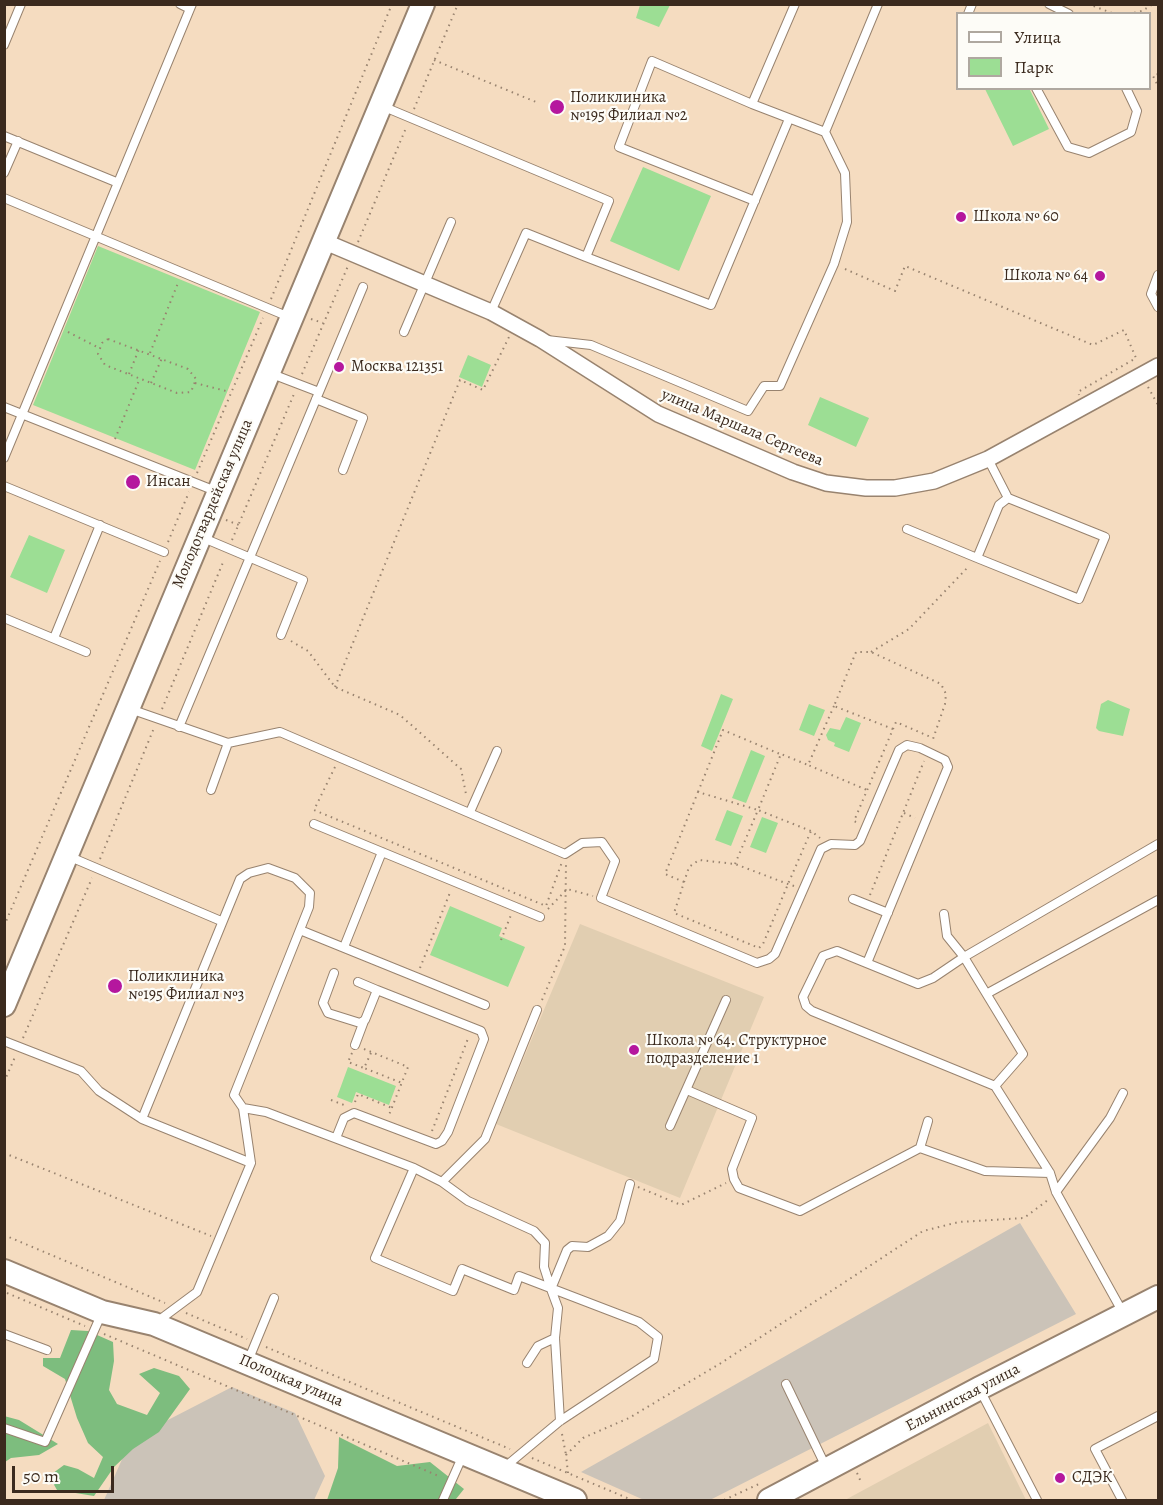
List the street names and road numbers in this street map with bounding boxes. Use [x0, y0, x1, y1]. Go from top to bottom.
street label: улица Маршала Сергеева [658, 385, 826, 471]
street label: Молодогвардейская улица [169, 417, 257, 591]
street label: Полоцкая улица [236, 1350, 346, 1412]
street label: Ельнинская улица [903, 1360, 1023, 1436]

